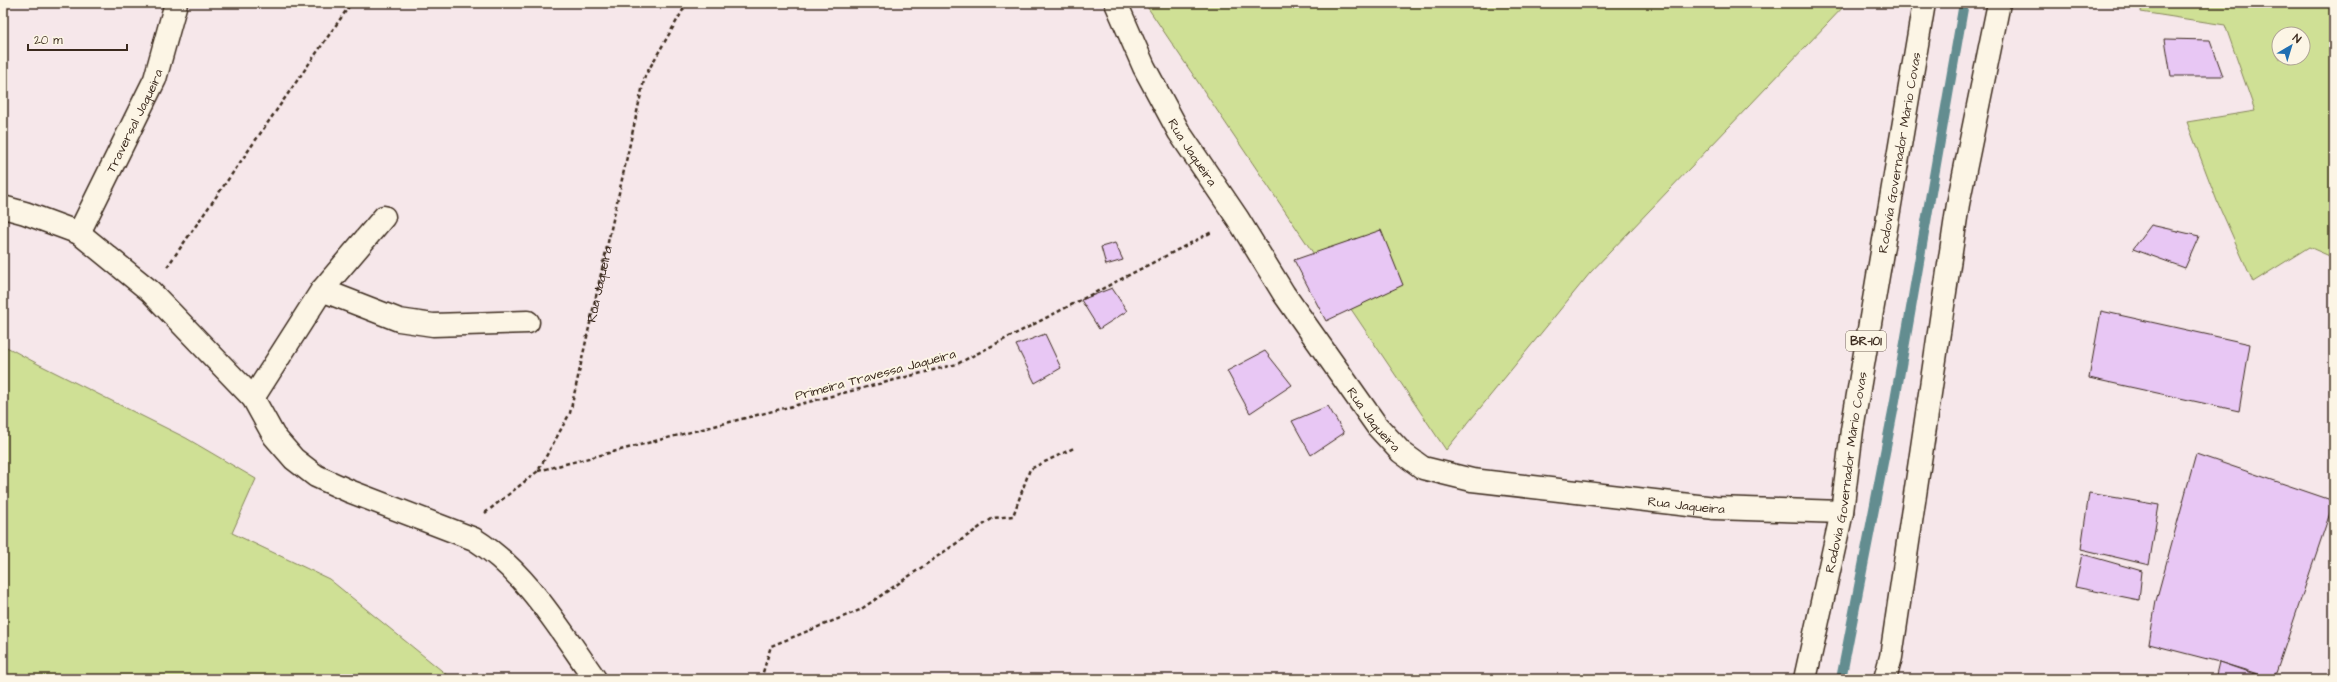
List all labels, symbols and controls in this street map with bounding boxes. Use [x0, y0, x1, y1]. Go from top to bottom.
scale bar [28, 26, 127, 52]
north arrow [2271, 26, 2311, 66]
text: N [2290, 30, 2304, 47]
text: 20 m [34, 32, 63, 49]
street label: Rodovia Governador Mário Covas [1874, 50, 1926, 255]
street label: Traversal Jaqueira [102, 67, 167, 176]
street label: Rua Jaqueira [1163, 116, 1221, 190]
street label: Rua Jaqueira [582, 244, 617, 324]
road number: BR-101 [1846, 331, 1886, 351]
street label: Primeira Travessa Jaqueira [793, 345, 958, 405]
street label: Rodovia Governador Mário Covas [1821, 370, 1872, 574]
street label: Rua Jaqueira [1342, 384, 1404, 456]
street label: Rua Jaqueira [1647, 492, 1725, 518]

